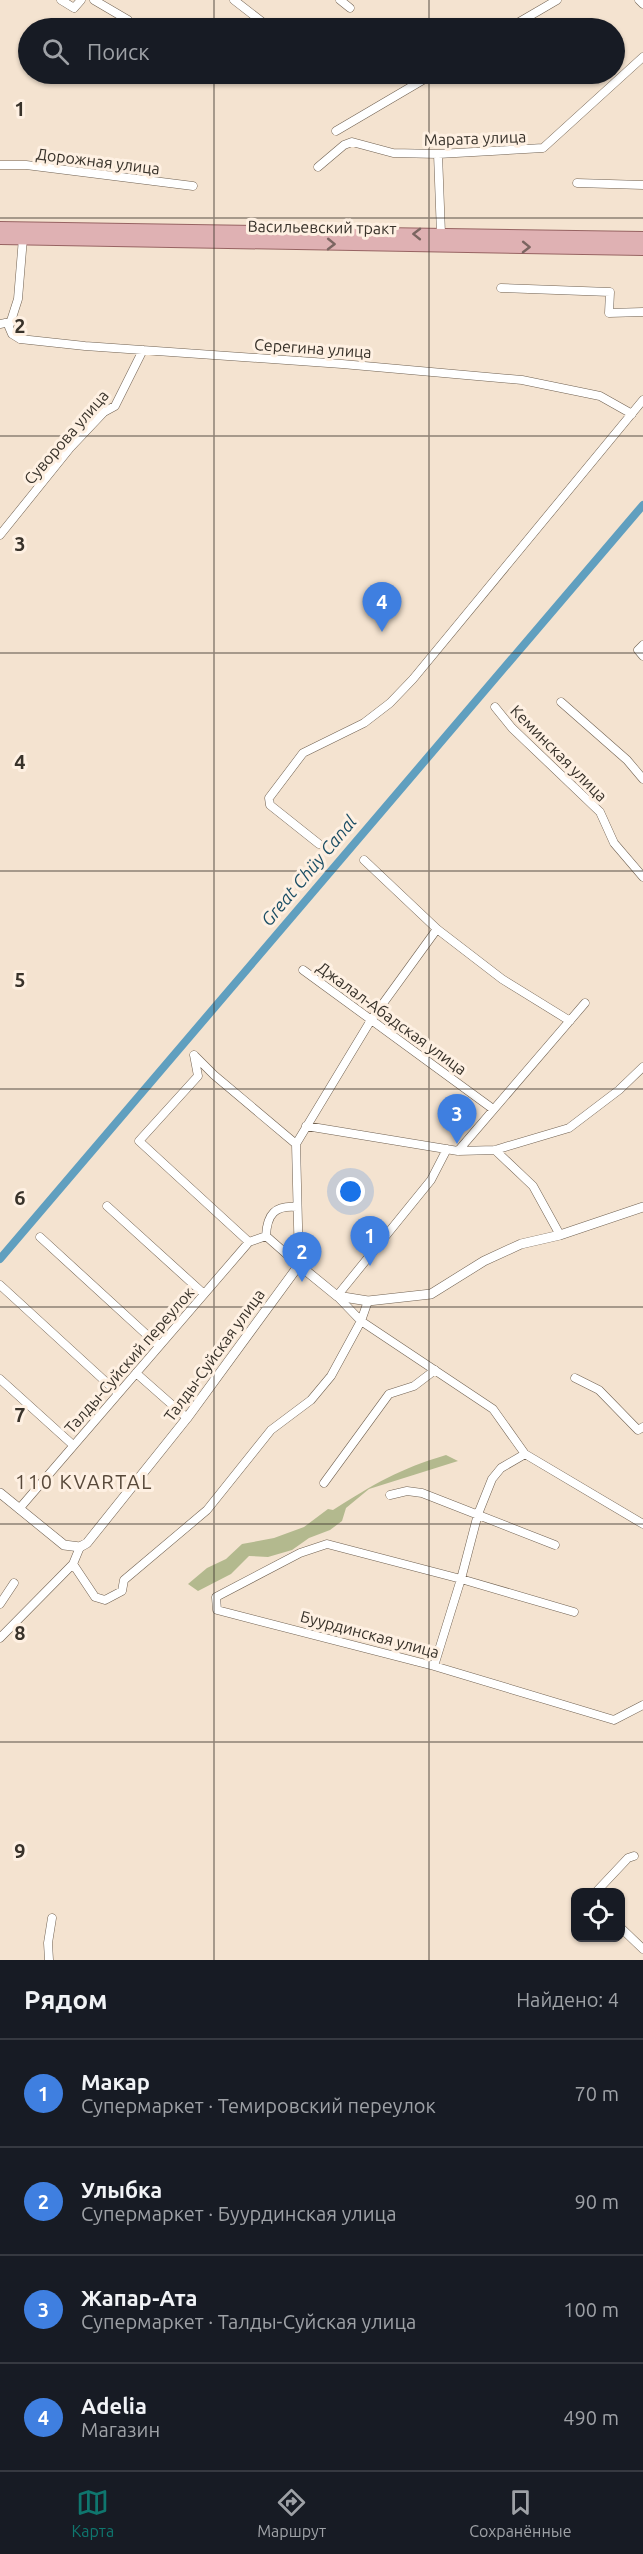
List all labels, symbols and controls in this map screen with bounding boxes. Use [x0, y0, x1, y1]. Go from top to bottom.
search box [18, 18, 625, 84]
icon: search [39, 35, 72, 68]
text: Поиск [87, 39, 150, 64]
text: 1 [14, 97, 26, 120]
street label: Марата улица [423, 127, 527, 149]
street label: Дорожная улица [35, 144, 161, 178]
street label: Васильевский тракт [247, 217, 397, 237]
one-way arrow [412, 228, 421, 240]
one-way arrow [327, 238, 336, 250]
one-way arrow [522, 241, 531, 253]
text: 2 [14, 314, 26, 337]
street label: Серегина улица [254, 335, 372, 361]
street label: Суворова улица [20, 386, 112, 488]
text: 3 [14, 532, 26, 555]
pin: 4 [362, 582, 401, 632]
street label: Кеминская улица [507, 701, 611, 805]
text: 4 [14, 750, 26, 773]
water label: Great Chüy Canal [256, 811, 360, 929]
street label: Джалал-Абадская улица [314, 958, 470, 1078]
text: 5 [14, 968, 26, 991]
pin: 3 [438, 1094, 476, 1144]
your location [336, 1177, 365, 1206]
text: 6 [14, 1186, 26, 1209]
pin: 1 [350, 1216, 389, 1266]
pin: 2 [282, 1232, 322, 1282]
street label: Талды-Суйский переулок [61, 1283, 197, 1437]
street label: Талды-Суйская улица [160, 1285, 268, 1425]
text: 7 [14, 1403, 26, 1426]
district label: 110 KVARTAL [15, 1470, 153, 1493]
street label: Буурдинская улица [299, 1607, 441, 1661]
text: 8 [14, 1621, 26, 1644]
text: 9 [14, 1839, 26, 1862]
map controls [571, 1888, 625, 1942]
button: locate [571, 1888, 625, 1942]
text: Рядом [24, 1985, 108, 2014]
text: Найдено: 4 [516, 1988, 619, 2011]
text: Макар [81, 2069, 150, 2094]
text: 1 [38, 2082, 49, 2105]
text: 70 m [575, 2082, 619, 2105]
text: Супермаркет · Темировский переулок [81, 2094, 436, 2117]
text: Улыбка [81, 2177, 162, 2202]
text: 2 [38, 2190, 49, 2213]
text: 90 m [575, 2190, 619, 2213]
text: Супермаркет · Буурдинская улица [81, 2202, 396, 2225]
text: Жапар-Ата [81, 2285, 197, 2310]
text: 3 [38, 2298, 49, 2321]
text: 100 m [563, 2298, 619, 2321]
text: Супермаркет · Талды-Суйская улица [81, 2310, 416, 2333]
text: Adelia [81, 2393, 147, 2418]
text: 4 [38, 2406, 49, 2429]
text: 490 m [563, 2406, 619, 2429]
text: Магазин [81, 2418, 160, 2441]
tab: Карта [72, 2486, 114, 2540]
tab: Маршрут [257, 2486, 326, 2540]
tab: Сохранённые [469, 2486, 571, 2540]

